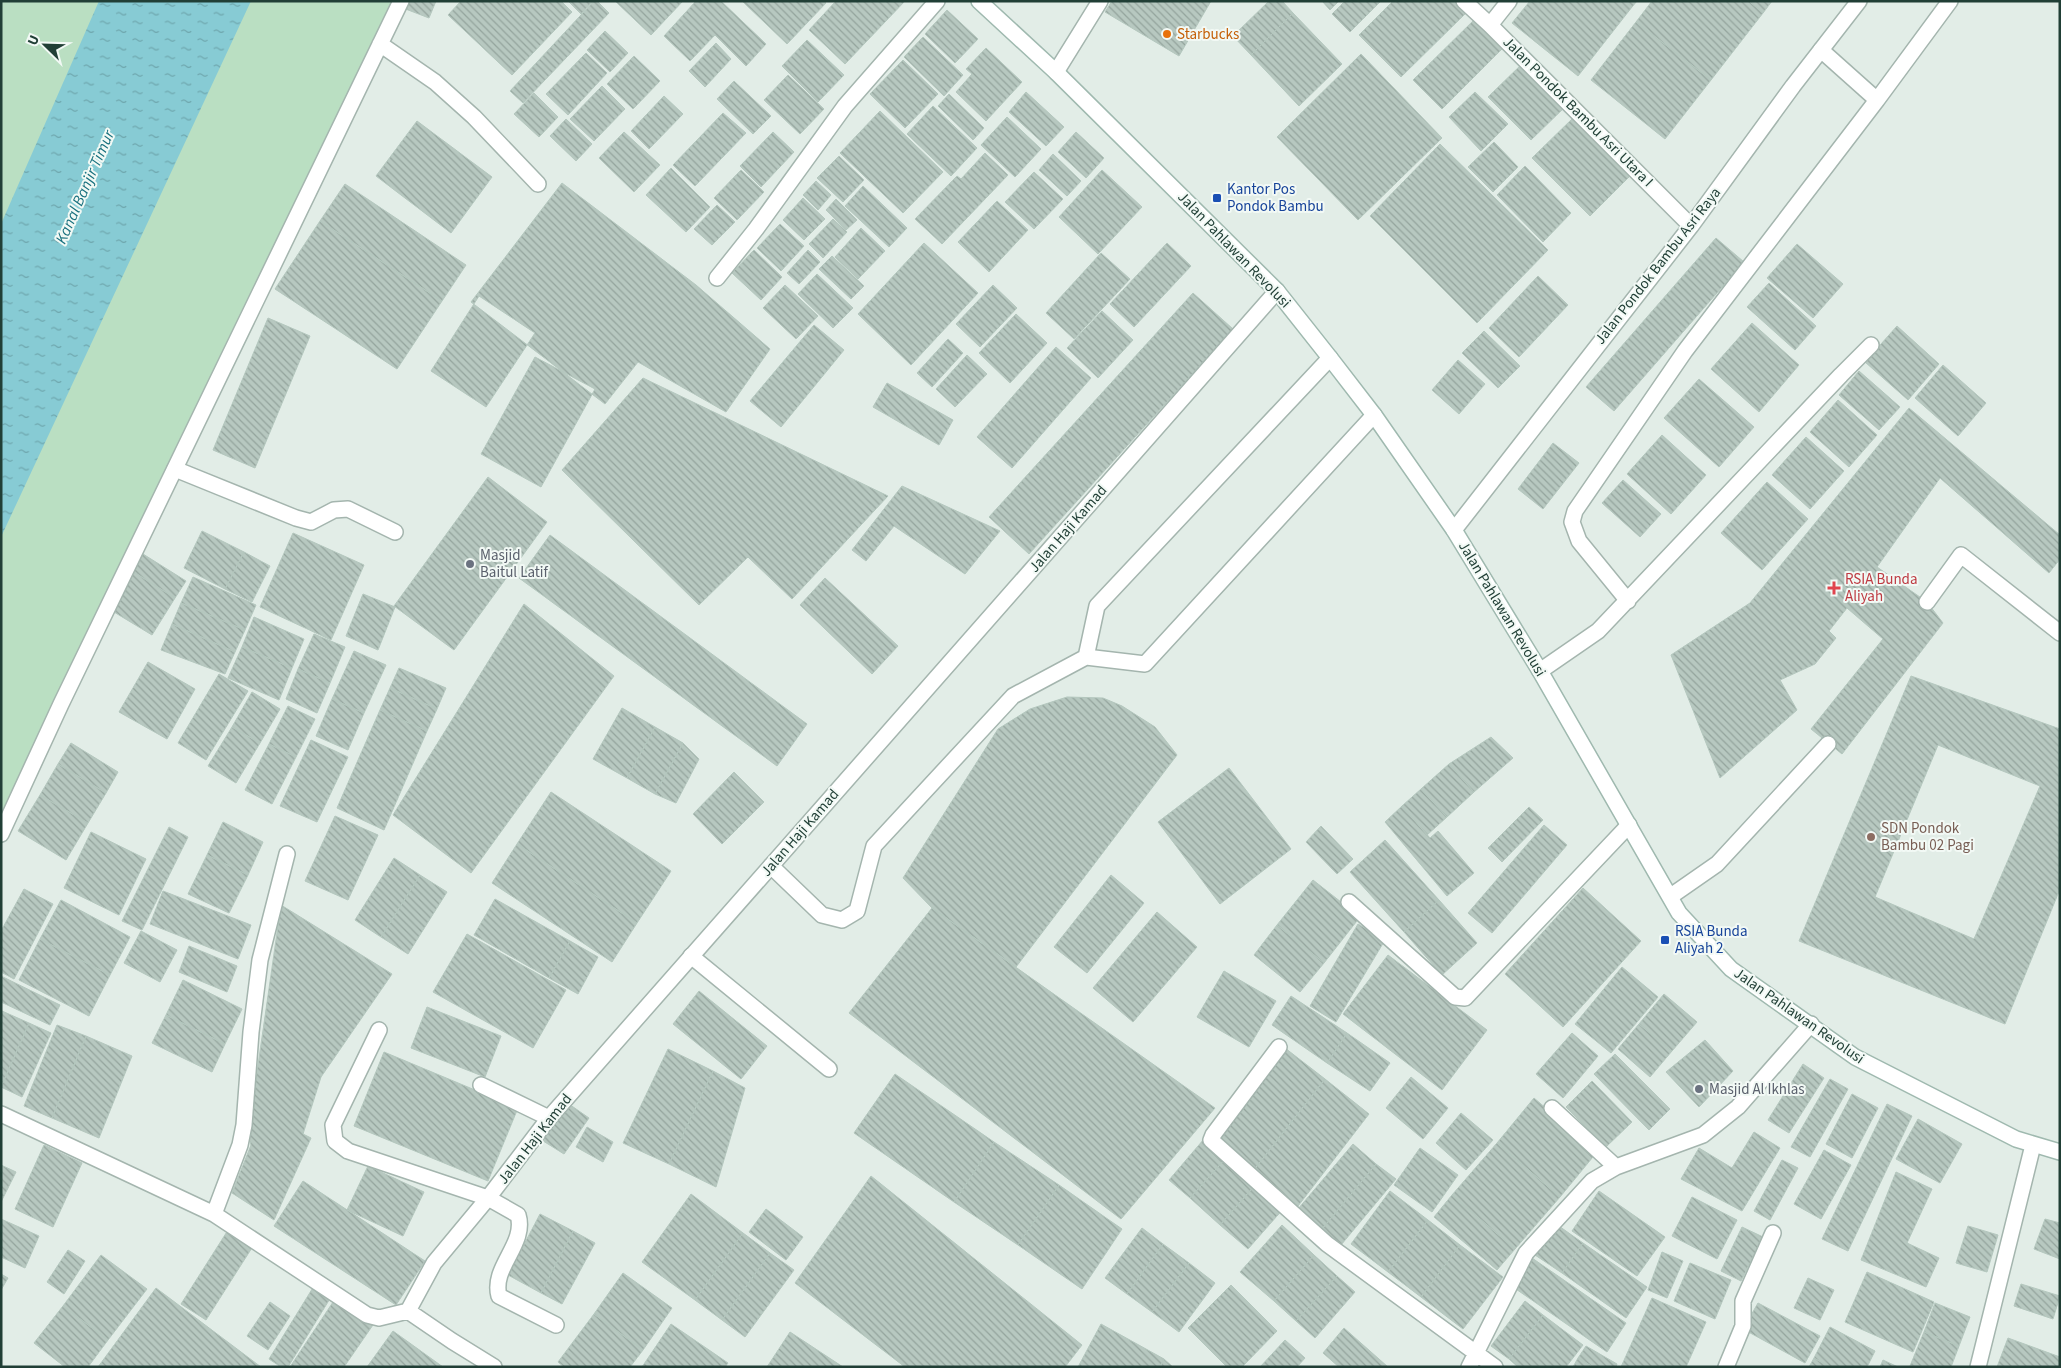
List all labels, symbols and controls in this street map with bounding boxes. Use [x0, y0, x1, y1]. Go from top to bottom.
north arrow [20, 20, 70, 70]
place label: Starbucks [1177, 24, 1239, 45]
marker: Starbucks [1161, 28, 1173, 40]
text: U [23, 32, 45, 49]
street label: Jalan Pondok Bambu Asri Utara I [1498, 32, 1658, 192]
water label: Kanal Banjir Timur [50, 125, 121, 247]
place label: Kantor Pos Pondok Bambu [1227, 179, 1324, 217]
street label: Jalan Pondok Bambu Asri Raya [1590, 183, 1726, 349]
street label: Jalan Pahlawan Revolusi [1173, 187, 1295, 313]
marker: Kantor Pos Pondok Bambu [1211, 192, 1223, 204]
street label: Jalan Haji Kamad [1024, 481, 1112, 577]
street label: Jalan Pahlawan Revolusi [1453, 537, 1551, 681]
place label: Masjid Baitul Latif [480, 545, 549, 583]
marker: Masjid Baitul Latif [464, 558, 476, 570]
place label: RSIA Bunda Aliyah [1845, 569, 1918, 607]
marker: RSIA Bunda Aliyah [1827, 581, 1841, 595]
street label: Jalan Haji Kamad [756, 785, 844, 881]
place label: SDN Pondok Bambu 02 Pagi [1881, 818, 1974, 856]
marker: SDN Pondok Bambu 02 Pagi [1865, 831, 1877, 843]
place label: RSIA Bunda Aliyah 2 [1675, 921, 1748, 959]
marker: RSIA Bunda Aliyah 2 [1659, 934, 1671, 946]
street label: Jalan Pahlawan Revolusi [1730, 963, 1868, 1069]
place label: Masjid Al Ikhlas [1709, 1079, 1805, 1100]
marker: Masjid Al Ikhlas [1693, 1083, 1705, 1095]
street label: Jalan Haji Kamad [493, 1089, 577, 1189]

